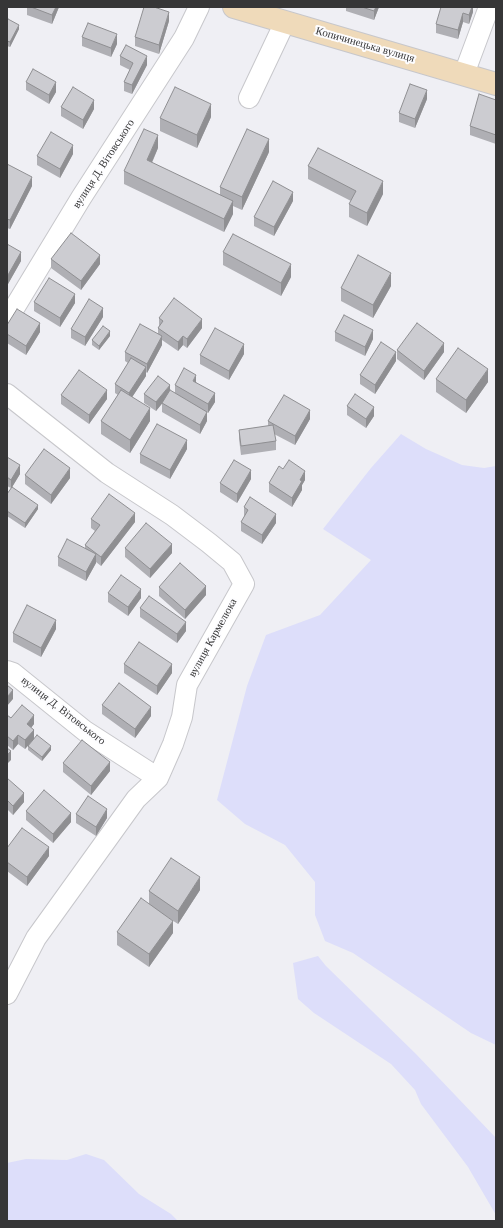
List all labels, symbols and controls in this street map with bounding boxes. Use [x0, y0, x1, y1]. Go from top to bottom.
street label: Копичинецька вулиця [314, 25, 416, 65]
street label: вулиця Д. Вітовського [70, 117, 138, 211]
street label: вулиця Кармелюка [186, 596, 240, 680]
street label: вулиця Д. Вітовського [18, 674, 108, 748]

